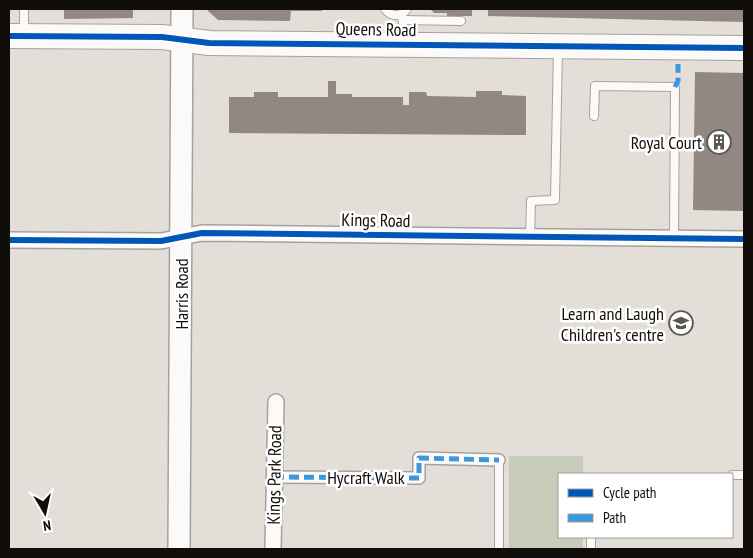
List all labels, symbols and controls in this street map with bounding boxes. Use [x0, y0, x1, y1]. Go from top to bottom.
street label: Queens Road [335, 17, 417, 41]
building icon: Royal Court [706, 129, 732, 155]
place label: Royal Court [631, 131, 702, 154]
street label: Kings Road [341, 208, 411, 232]
street label: Harris Road [170, 258, 193, 330]
place label: Learn and Laugh Children's centre [561, 302, 664, 346]
school or university icon: Learn and Laugh Children's centre [668, 310, 694, 336]
street label: Kings Park Road [262, 425, 286, 525]
street label: Hycraft Walk [327, 466, 405, 489]
legend [558, 473, 733, 538]
text: Cycle path [603, 483, 656, 502]
north arrow [20, 488, 70, 538]
text: Path [603, 508, 626, 527]
text: N [42, 516, 52, 535]

